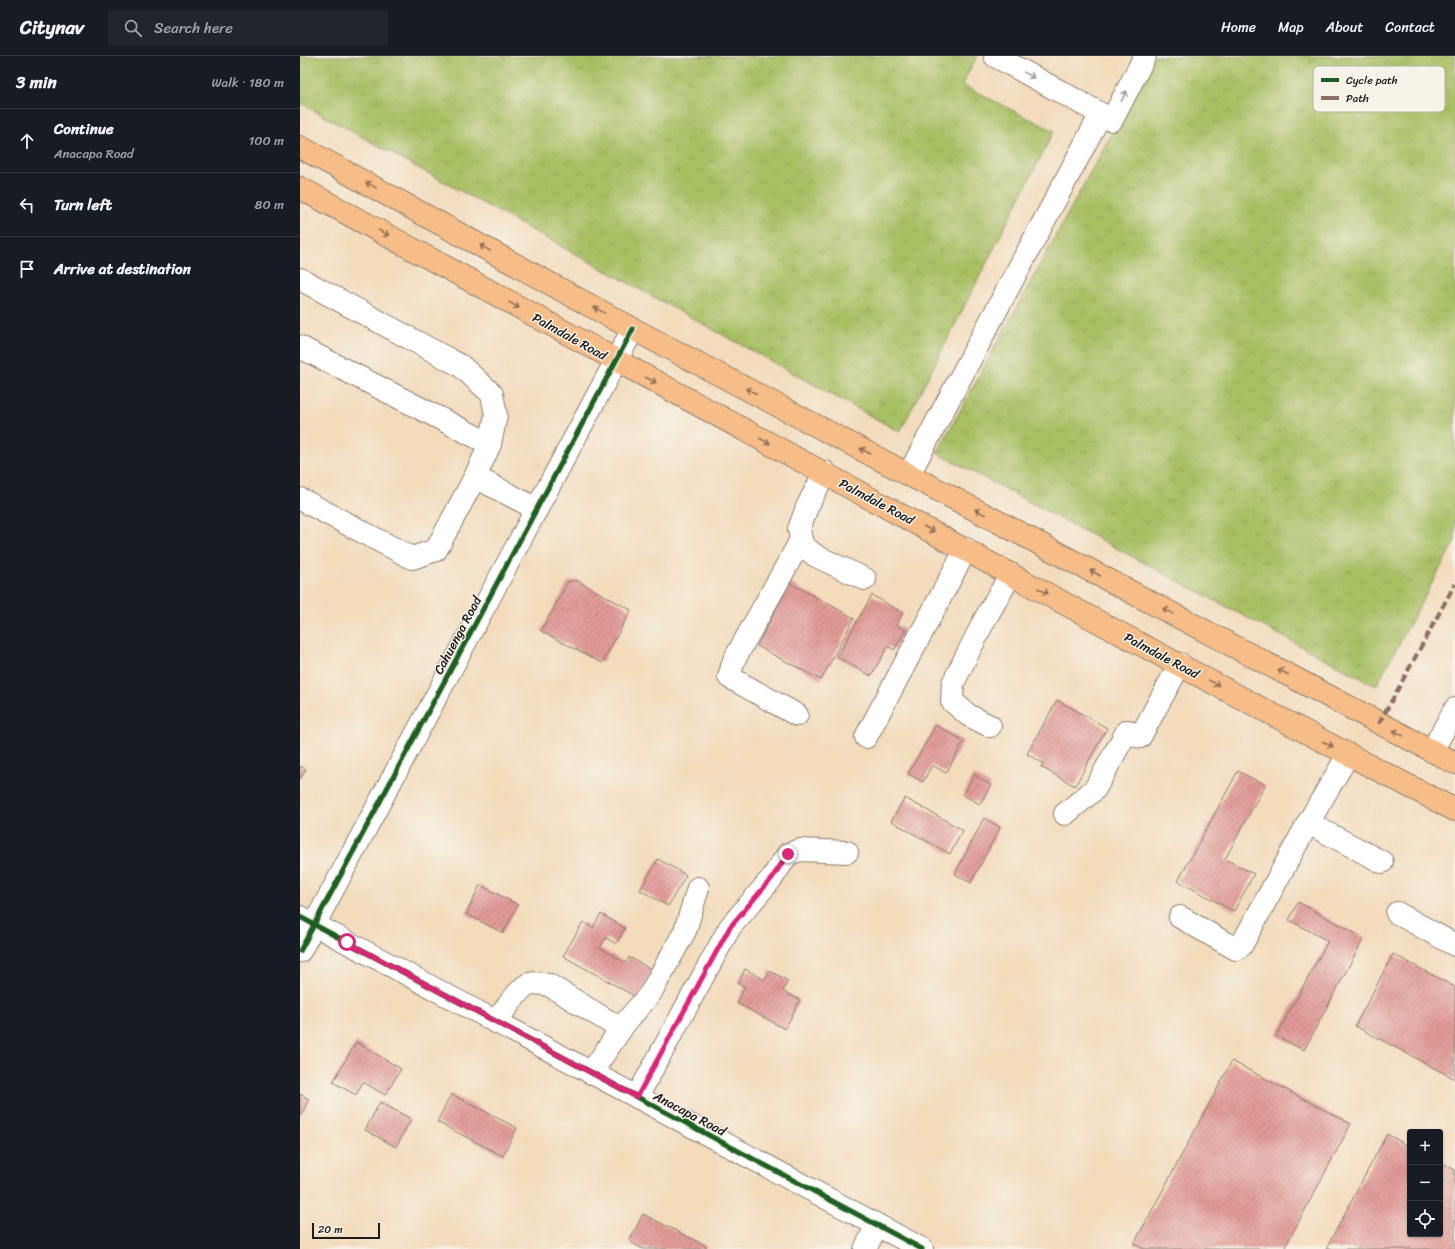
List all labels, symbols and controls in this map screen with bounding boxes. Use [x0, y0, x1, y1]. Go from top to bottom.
search box [108, 10, 388, 46]
text: Citynav [20, 11, 84, 44]
text: Search here [154, 15, 233, 41]
text: Home [1221, 15, 1256, 40]
text: Map [1278, 15, 1304, 40]
text: About [1326, 15, 1363, 40]
text: Contact [1385, 15, 1435, 40]
icon: search [122, 17, 144, 39]
legend [1313, 66, 1445, 112]
text: 3 min [16, 67, 57, 97]
text: Walk · 180 m [212, 71, 284, 94]
one-way arrow [1023, 71, 1035, 79]
text: Cycle path [1346, 71, 1398, 90]
text: Path [1346, 89, 1369, 108]
one-way arrow [1121, 90, 1129, 102]
text: Continue [54, 116, 114, 142]
text: 100 m [249, 129, 284, 152]
icon: ahead [16, 130, 38, 152]
text: Anacapa Road [54, 142, 134, 165]
one-way arrow [365, 181, 377, 189]
text: Turn left [54, 192, 112, 218]
text: 80 m [255, 193, 284, 216]
icon: left [16, 194, 38, 216]
one-way arrow [377, 230, 389, 238]
one-way arrow [479, 243, 491, 251]
text: Arrive at destination [54, 256, 191, 282]
icon: arrive [16, 258, 38, 280]
one-way arrow [508, 301, 520, 309]
one-way arrow [593, 305, 605, 313]
street label: Palmdale Road [528, 306, 613, 367]
one-way arrow [644, 377, 656, 384]
one-way arrow [745, 386, 757, 394]
one-way arrow [759, 438, 771, 445]
one-way arrow [860, 447, 872, 455]
street label: Palmdale Road [835, 472, 920, 532]
one-way arrow [975, 508, 987, 515]
one-way arrow [923, 526, 935, 533]
one-way arrow [1090, 568, 1102, 576]
one-way arrow [1037, 588, 1049, 595]
street label: Cahuenga Road [427, 591, 488, 679]
one-way arrow [1162, 607, 1174, 614]
street label: Palmdale Road [1120, 626, 1205, 686]
one-way arrow [1277, 668, 1289, 675]
one-way arrow [1208, 679, 1220, 687]
one-way arrow [1392, 729, 1404, 736]
one-way arrow [1322, 741, 1334, 749]
route end [779, 845, 797, 863]
route start [338, 933, 356, 951]
street label: Anacapa Road [648, 1084, 731, 1143]
map controls [1407, 1129, 1443, 1237]
button: + [1407, 1129, 1443, 1165]
button: − [1407, 1165, 1443, 1201]
button: locate [1407, 1201, 1443, 1237]
text: 20 m [318, 1220, 343, 1239]
scale bar [312, 1221, 380, 1240]

